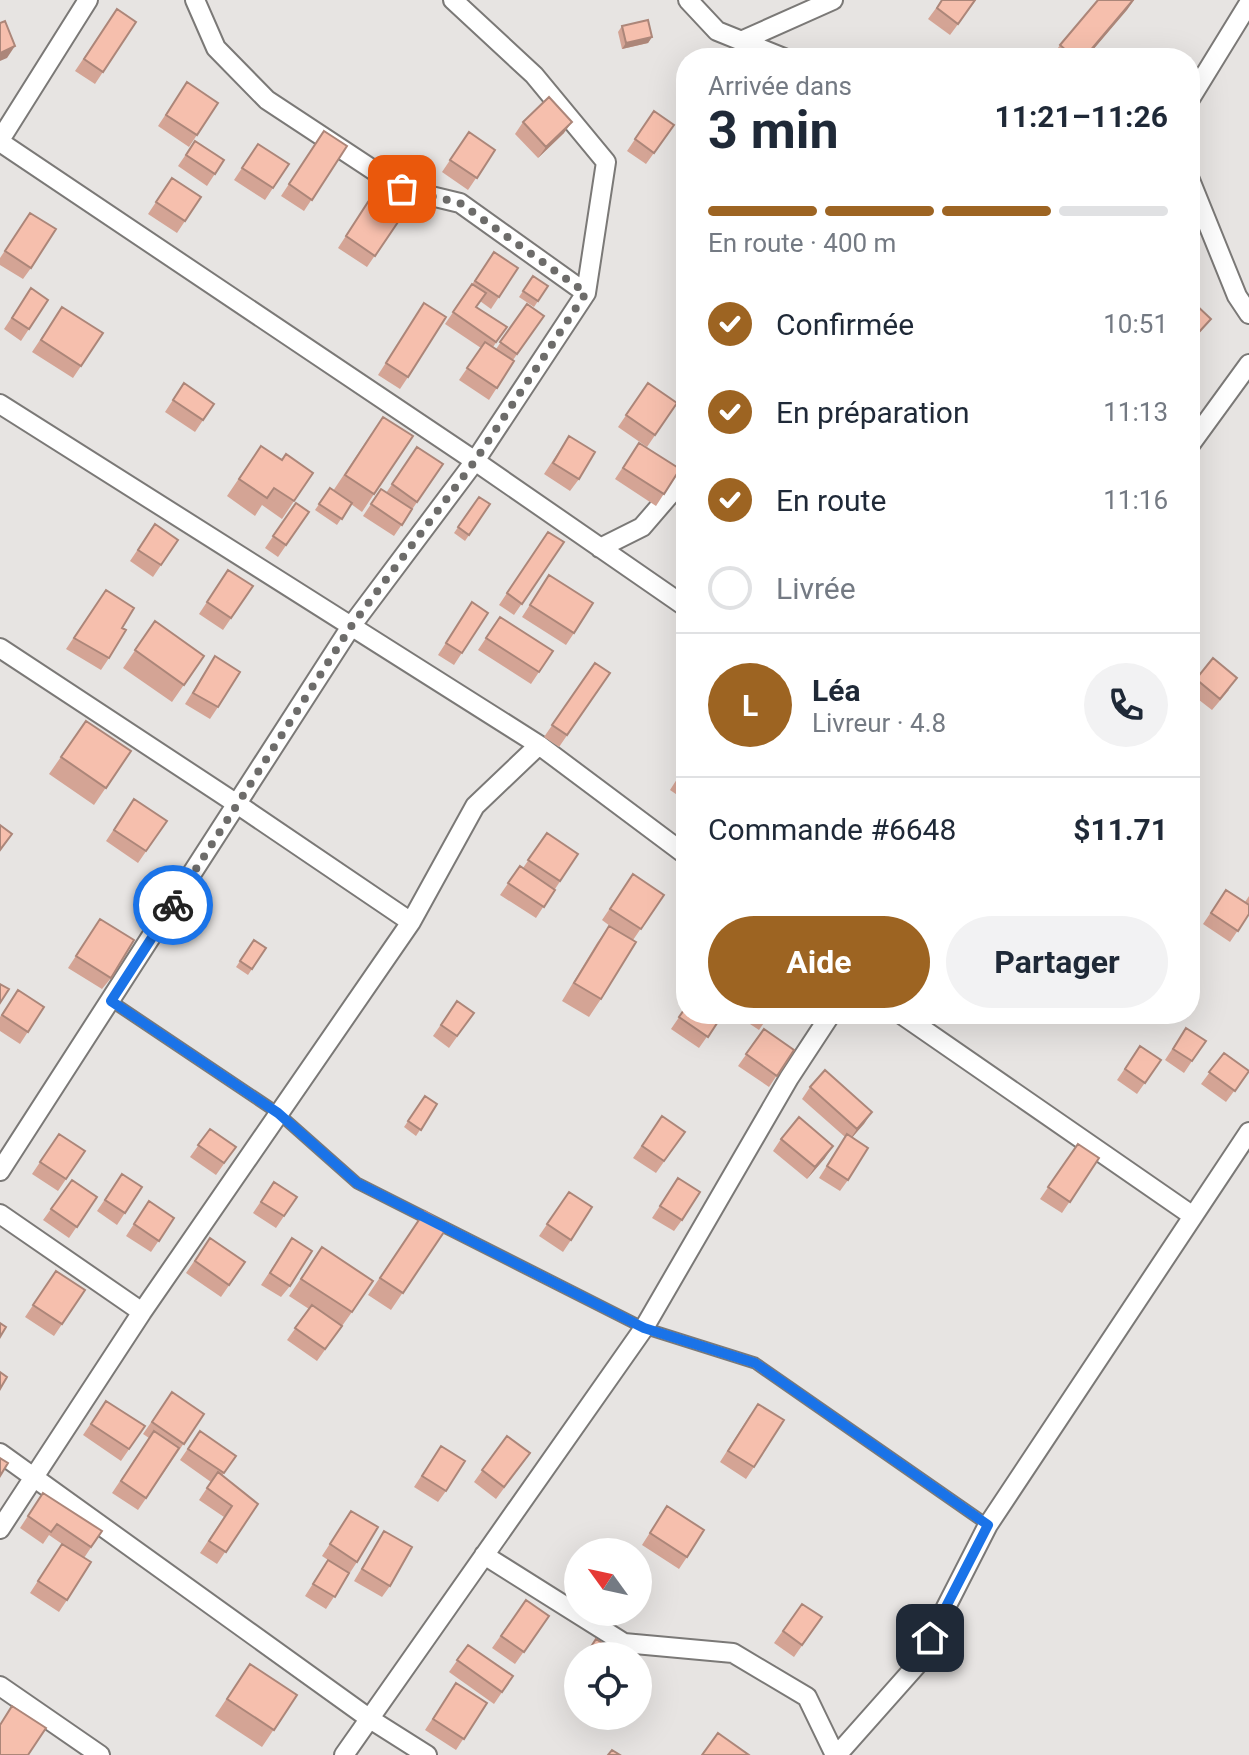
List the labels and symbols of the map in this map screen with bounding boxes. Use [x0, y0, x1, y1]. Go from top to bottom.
pin [368, 155, 436, 223]
courier [133, 865, 213, 945]
north arrow [564, 1538, 652, 1626]
pin [896, 1604, 964, 1672]

